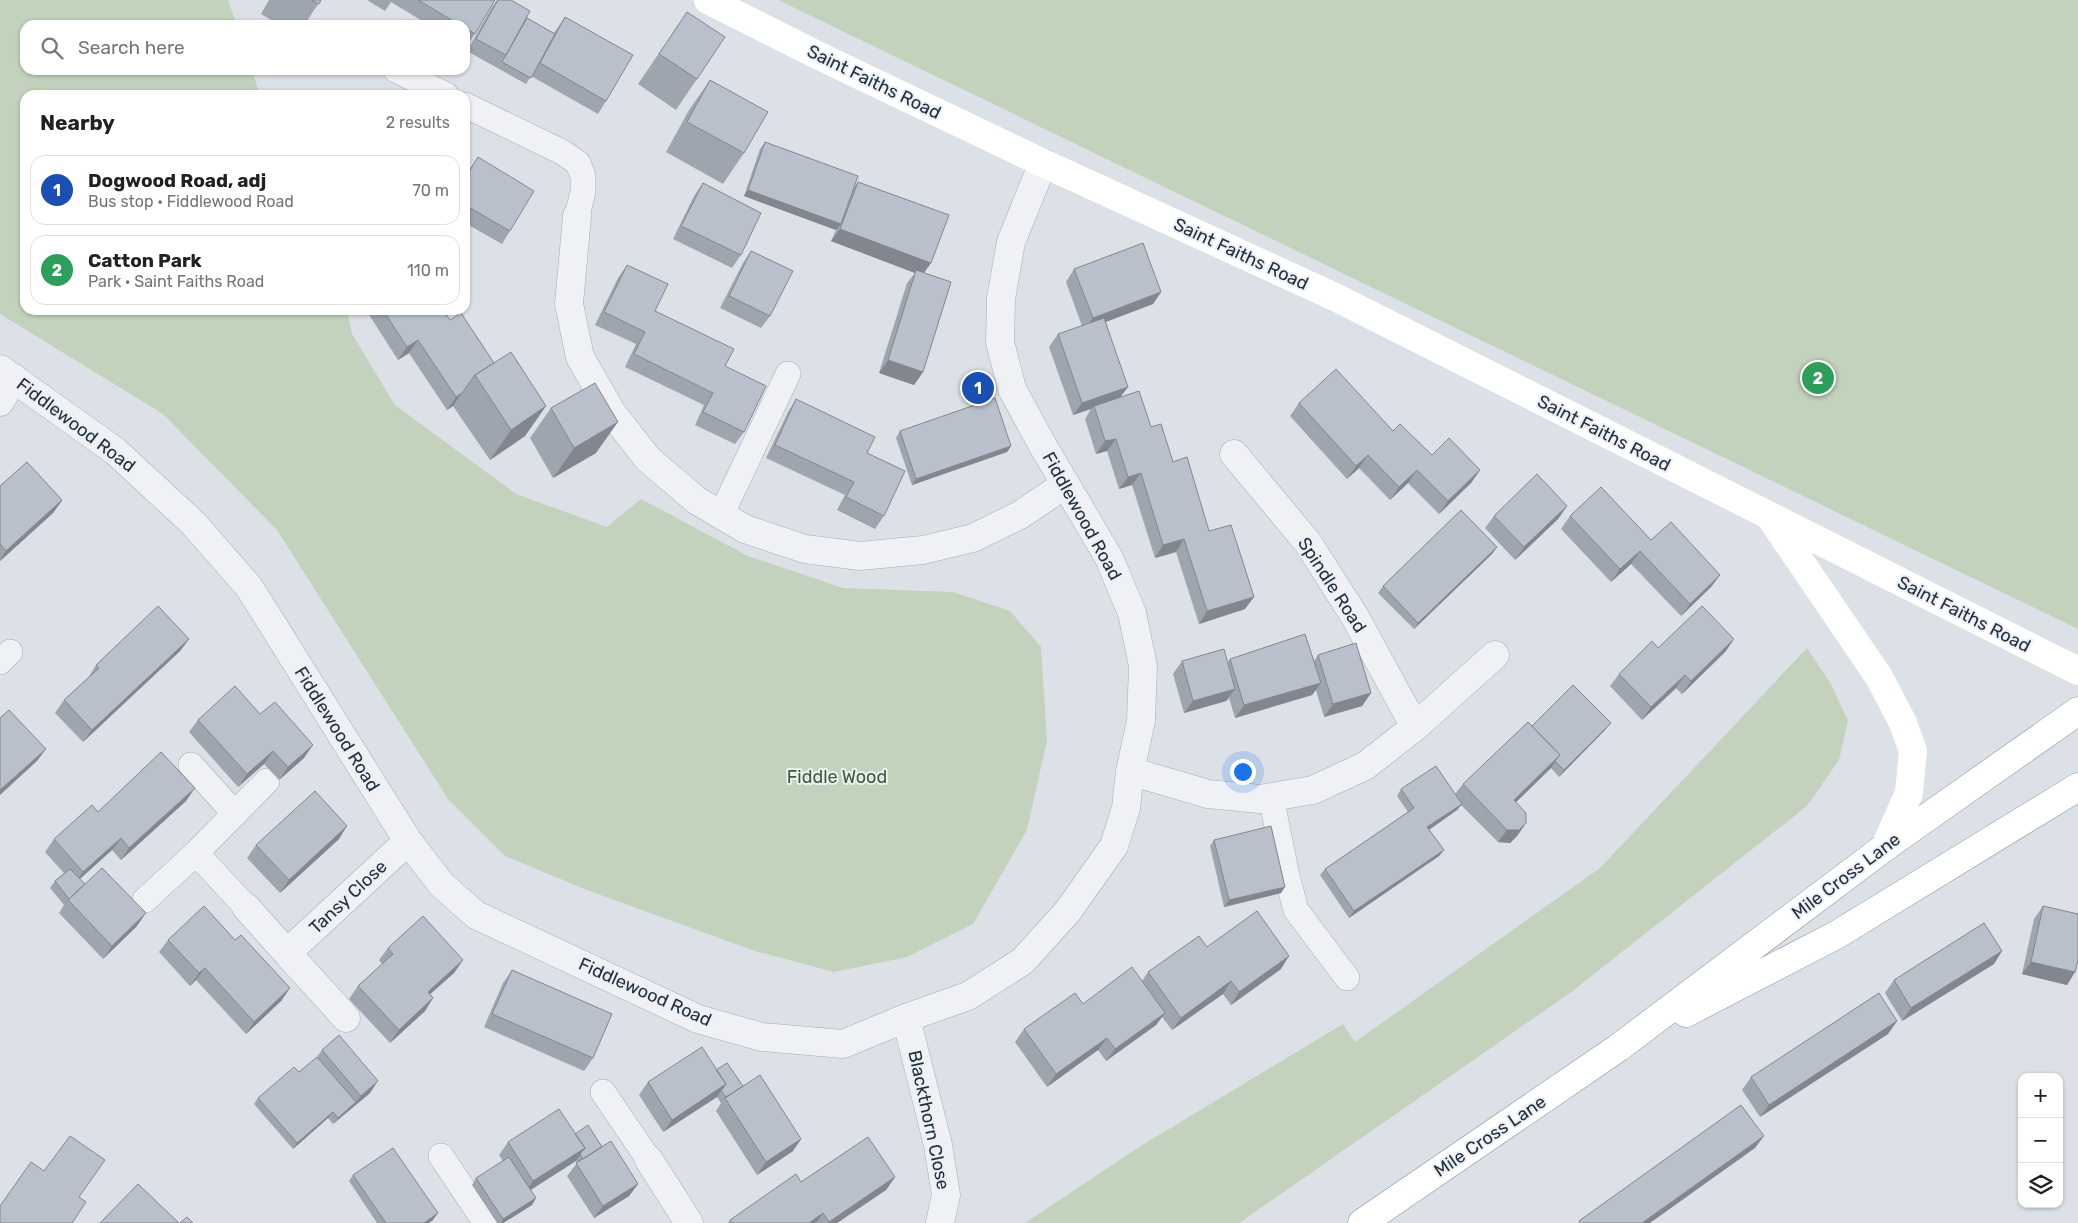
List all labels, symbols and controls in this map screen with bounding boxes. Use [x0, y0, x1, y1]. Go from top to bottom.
search box [20, 20, 470, 75]
icon: search [38, 34, 66, 62]
text: Search here [78, 36, 185, 59]
street label: Saint Faiths Road [803, 40, 945, 124]
text: Nearby [40, 110, 115, 135]
text: 2 results [386, 113, 450, 132]
text: Dogwood Road, adj [88, 169, 266, 192]
text: 1 [53, 181, 61, 200]
text: 70 m [412, 181, 449, 200]
text: Bus stop · Fiddlewood Road [88, 192, 294, 211]
street label: Saint Faiths Road [1170, 213, 1312, 295]
text: Catton Park [88, 249, 202, 272]
text: 2 [52, 261, 62, 280]
text: 110 m [407, 261, 449, 280]
text: Park · Saint Faiths Road [88, 272, 264, 291]
pin: 2 [1802, 359, 1834, 397]
pin: 1 [962, 369, 994, 407]
street label: Fiddlewood Road [12, 373, 140, 477]
street label: Saint Faiths Road [1534, 390, 1674, 476]
street label: Fiddlewood Road [1038, 448, 1126, 584]
street label: Spindle Road [1293, 533, 1371, 637]
street label: Saint Faiths Road [1894, 571, 2034, 657]
street label: Fiddlewood Road [290, 662, 384, 796]
your location [1230, 759, 1256, 785]
park label: Fiddle Wood [787, 766, 887, 788]
street label: Mile Cross Lane [1787, 828, 1905, 924]
street label: Tansy Close [305, 855, 391, 939]
street label: Fiddlewood Road [575, 953, 715, 1031]
street label: Blackthorn Close [903, 1048, 955, 1192]
map controls [2018, 1073, 2063, 1208]
button: + [2018, 1073, 2063, 1118]
street label: Mile Cross Lane [1430, 1090, 1550, 1182]
button: − [2018, 1118, 2063, 1163]
button: layers [2018, 1163, 2063, 1208]

